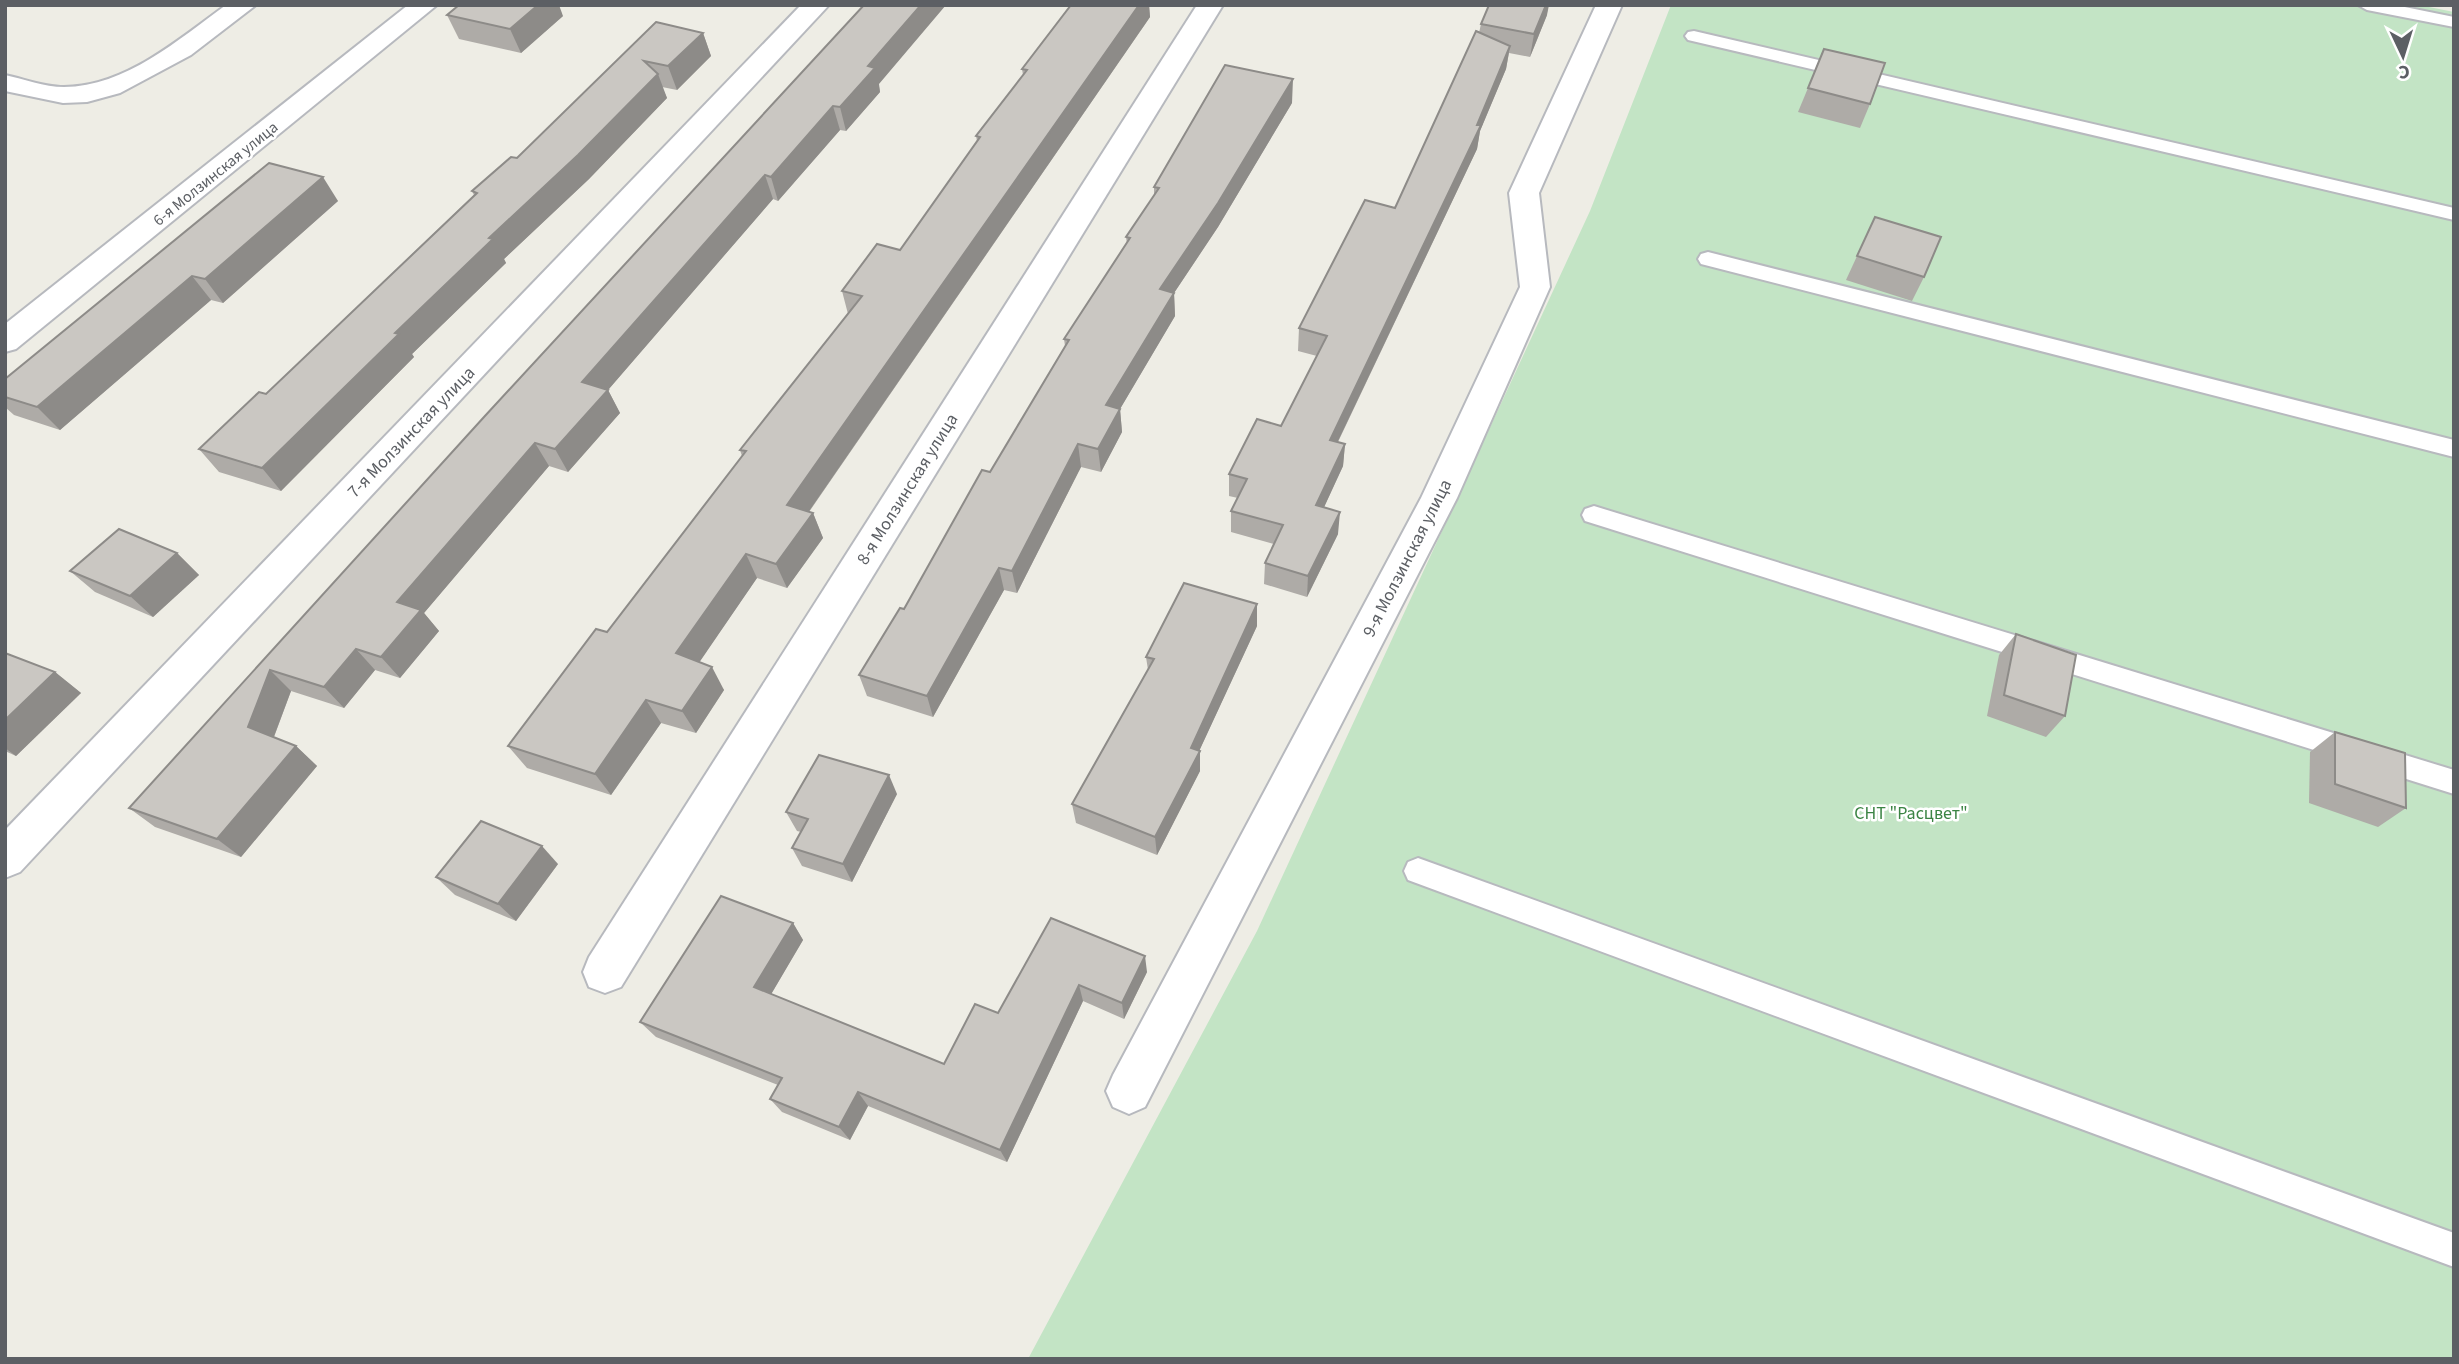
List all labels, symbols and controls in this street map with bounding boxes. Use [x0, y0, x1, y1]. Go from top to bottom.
north arrow [2368, 21, 2438, 91]
text: С [2398, 58, 2411, 85]
street label: 6-я Молзинская улица [149, 117, 283, 231]
street label: 7-я Молзинская улица [342, 361, 481, 504]
street label: 8-я Молзинская улица [851, 409, 964, 570]
street label: 9-я Молзинская улица [1357, 475, 1458, 642]
park label: СНТ "Расцвет" [1854, 801, 1968, 826]

